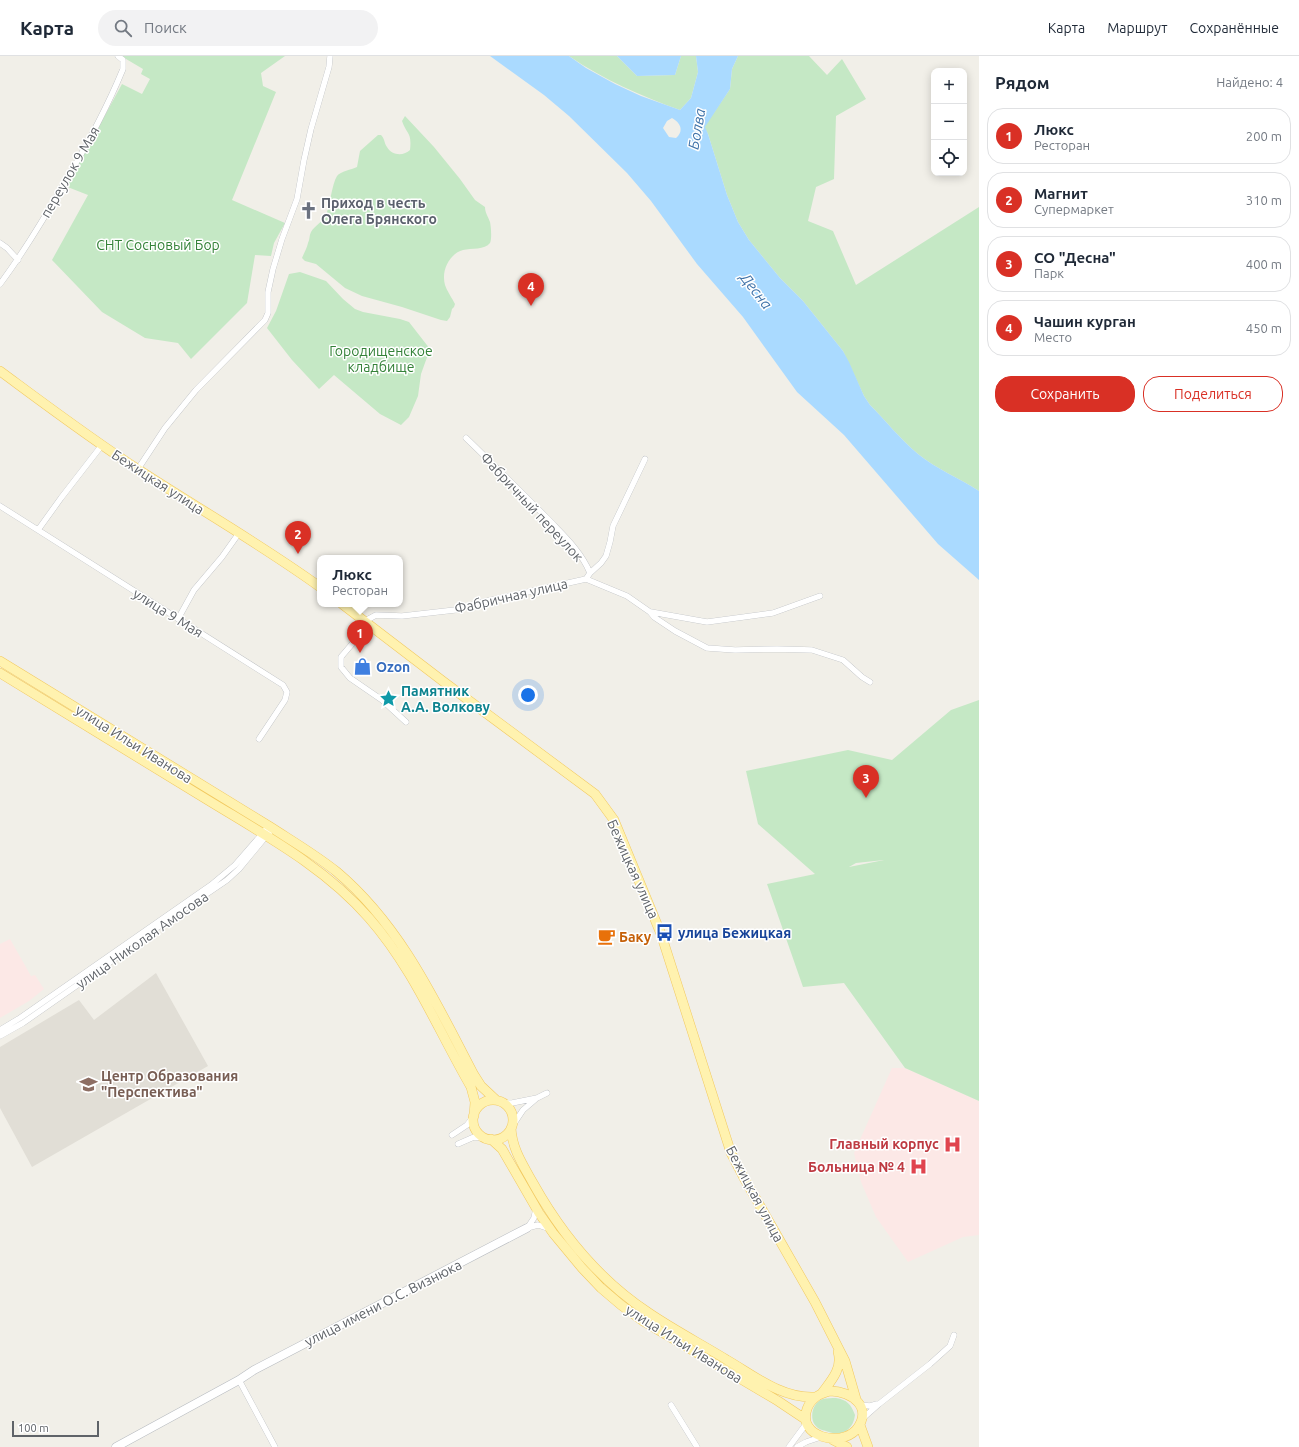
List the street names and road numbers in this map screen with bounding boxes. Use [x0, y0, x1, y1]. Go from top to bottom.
street label: переулок 9 Мая [37, 123, 103, 221]
street label: Бежицкая улица [109, 446, 207, 518]
street label: Фабричный переулок [477, 449, 587, 565]
street label: Фабричная улица [453, 575, 569, 617]
street label: улица 9 Мая [130, 585, 206, 641]
street label: улица Ильи Иванова [73, 702, 195, 786]
street label: Бежицкая улица [604, 817, 662, 921]
street label: улица Николая Амосова [73, 888, 211, 992]
street label: Бежицкая улица [723, 1143, 787, 1245]
street label: улица имени О.С. Визнюка [302, 1256, 464, 1350]
street label: улица Ильи Иванова [623, 1302, 745, 1386]

